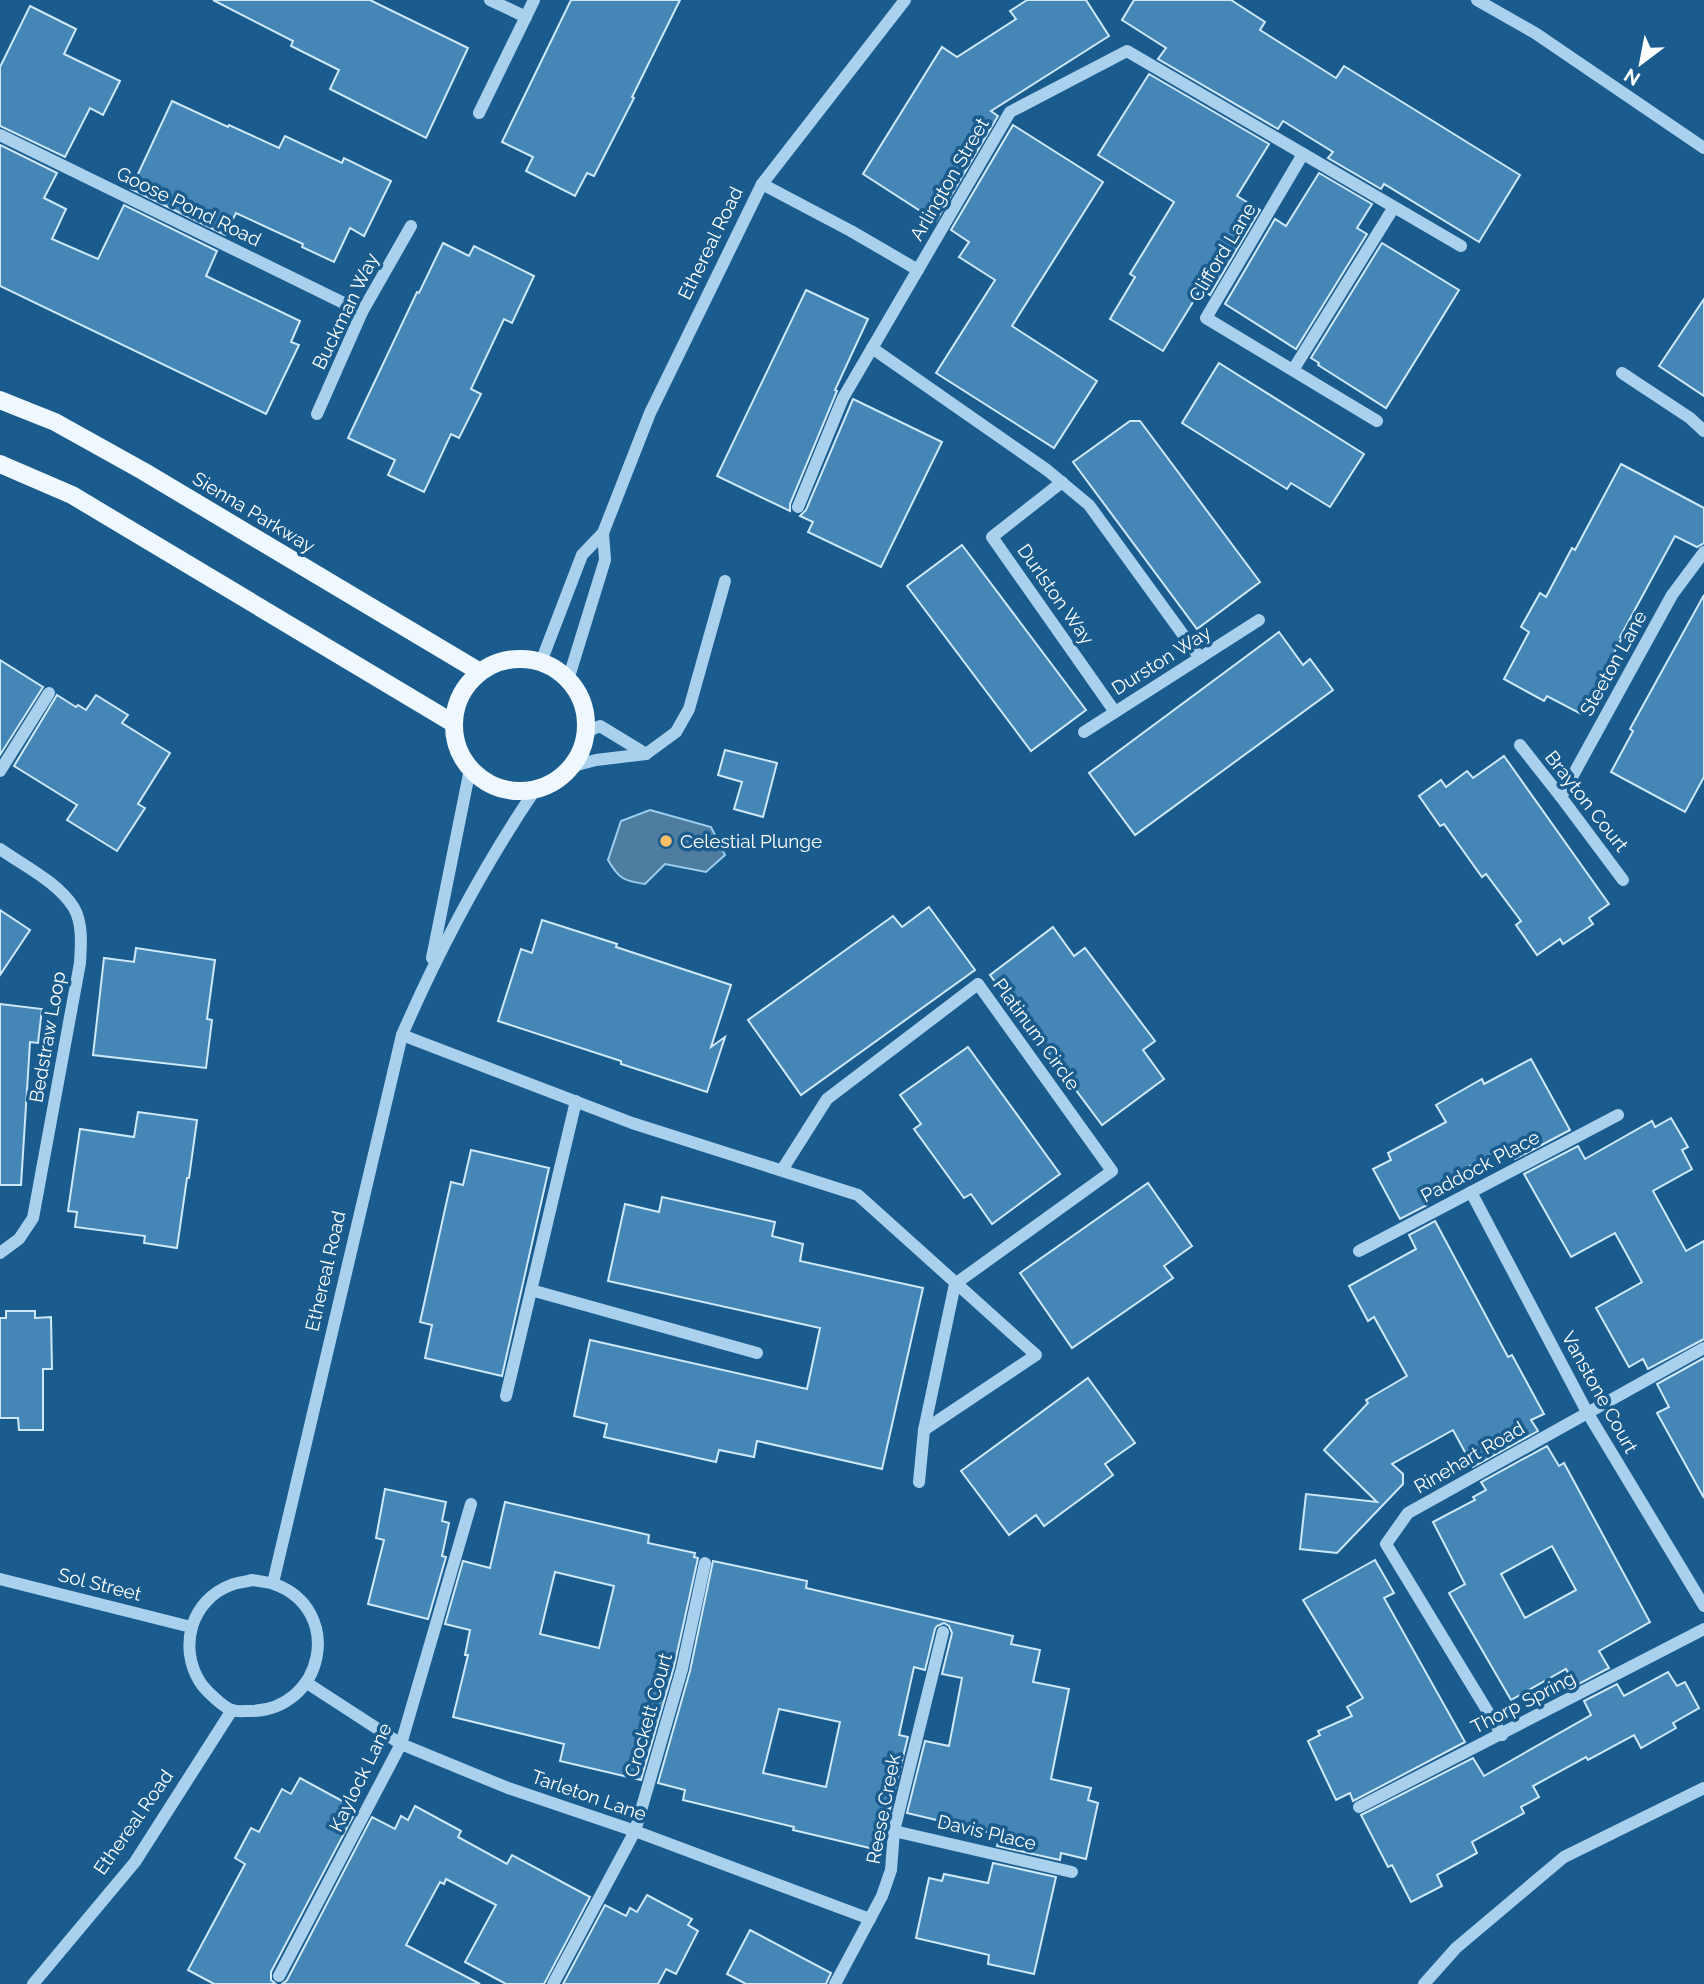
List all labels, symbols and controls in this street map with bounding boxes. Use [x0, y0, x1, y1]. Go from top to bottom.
north arrow [1606, 28, 1676, 98]
text: N [1620, 64, 1644, 91]
street label: Arlington Street [905, 113, 993, 244]
street label: Goose Pond Road [113, 162, 265, 250]
street label: Ethereal Road [673, 183, 747, 303]
street label: Clifford Lane [1184, 199, 1260, 305]
street label: Buckman Way [307, 249, 383, 373]
street label: Sienna Parkway [189, 467, 319, 557]
street label: Durlston Way [1013, 539, 1099, 649]
street label: Steeton Lane [1575, 607, 1651, 719]
street label: Durston Way [1107, 621, 1215, 699]
street label: Brayton Court [1541, 746, 1634, 856]
place label: Celestial Plunge [680, 830, 822, 852]
marker: Celestial Plunge [658, 833, 674, 849]
street label: Bedstraw Loop [25, 970, 69, 1104]
street label: Platinum Circle [989, 974, 1085, 1094]
street label: Paddock Place [1417, 1125, 1543, 1207]
street label: Ethereal Road [300, 1209, 350, 1333]
street label: Vanstone Court [1557, 1327, 1643, 1457]
street label: Rinehart Road [1410, 1417, 1528, 1497]
street label: Sol Street [56, 1563, 144, 1605]
street label: Crockett Court [620, 1650, 676, 1780]
street label: Thorp Spring [1467, 1666, 1579, 1738]
street label: Kaylock Lane [324, 1719, 396, 1835]
street label: Reese Creek [862, 1752, 904, 1866]
street label: Ethereal Road [89, 1765, 177, 1879]
street label: Tarleton Lane [529, 1765, 649, 1825]
street label: Davis Place [935, 1810, 1039, 1854]

